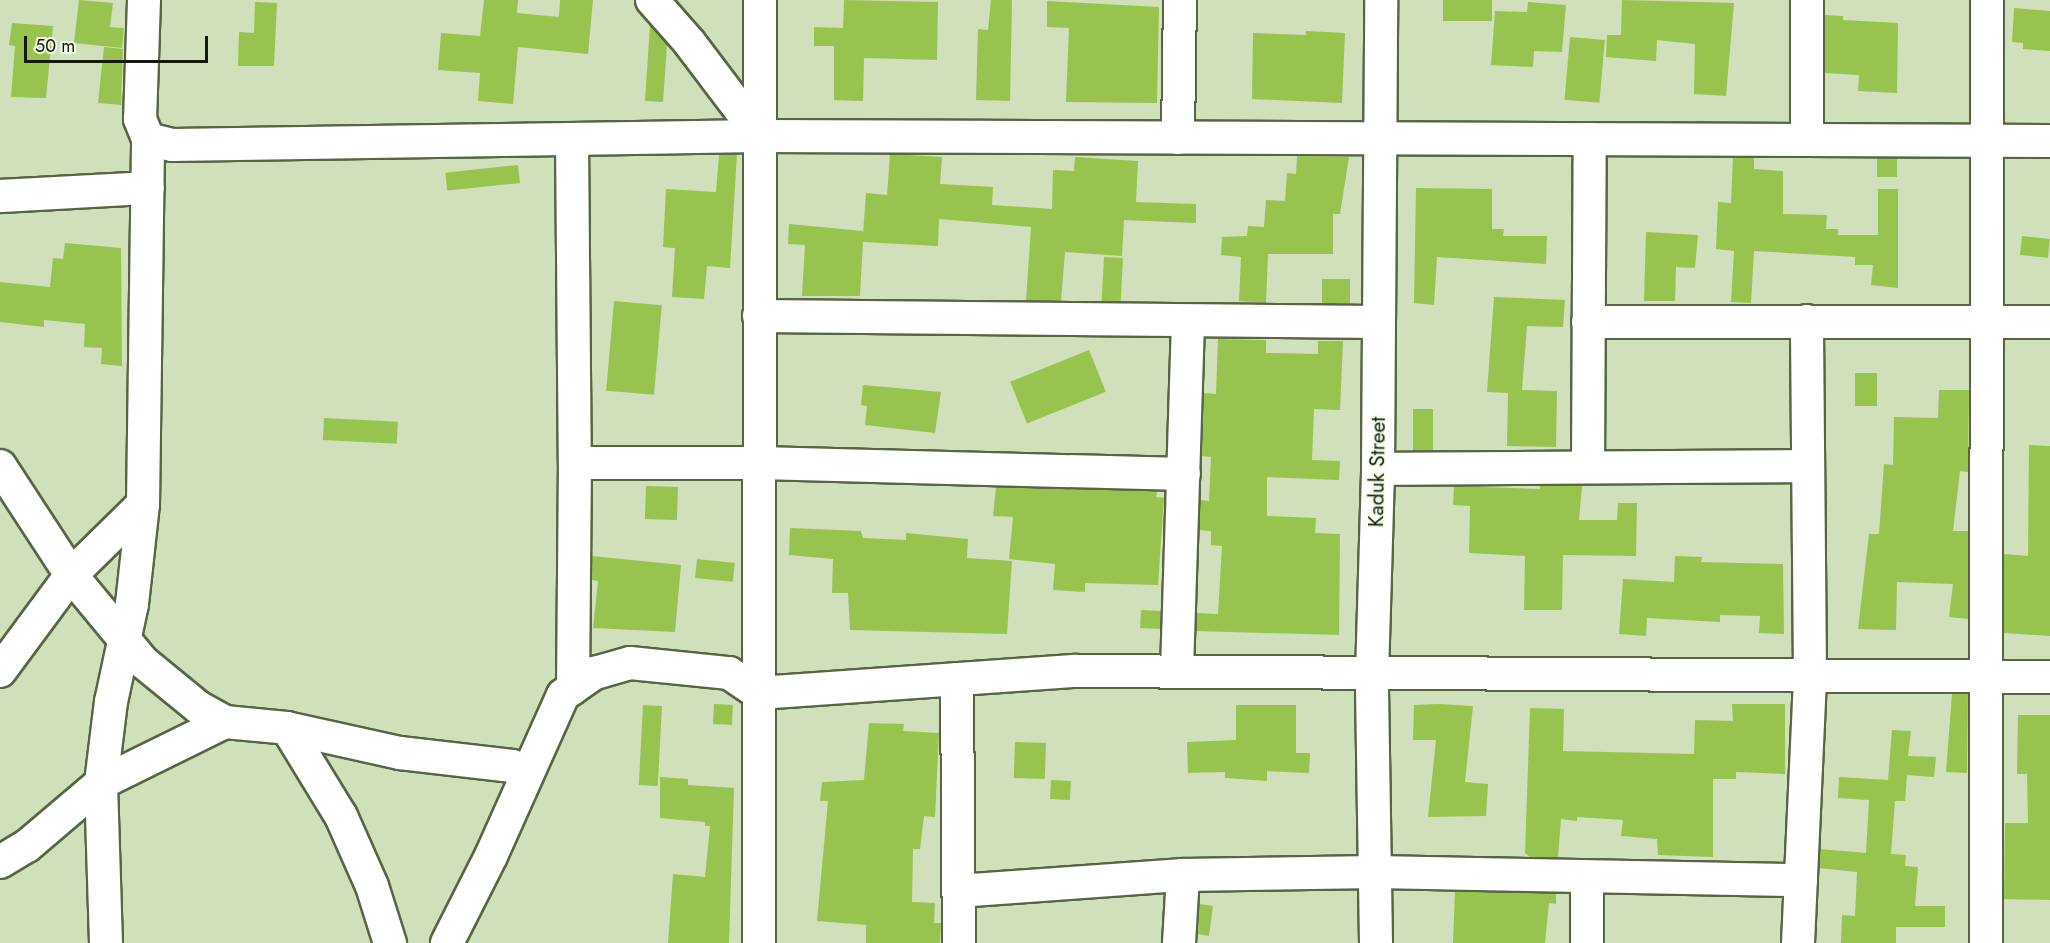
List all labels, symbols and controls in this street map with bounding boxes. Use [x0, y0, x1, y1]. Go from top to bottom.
scale bar [27, 24, 212, 62]
text: 50 m [35, 33, 75, 59]
street label: Kaduk Street [1363, 416, 1391, 528]

